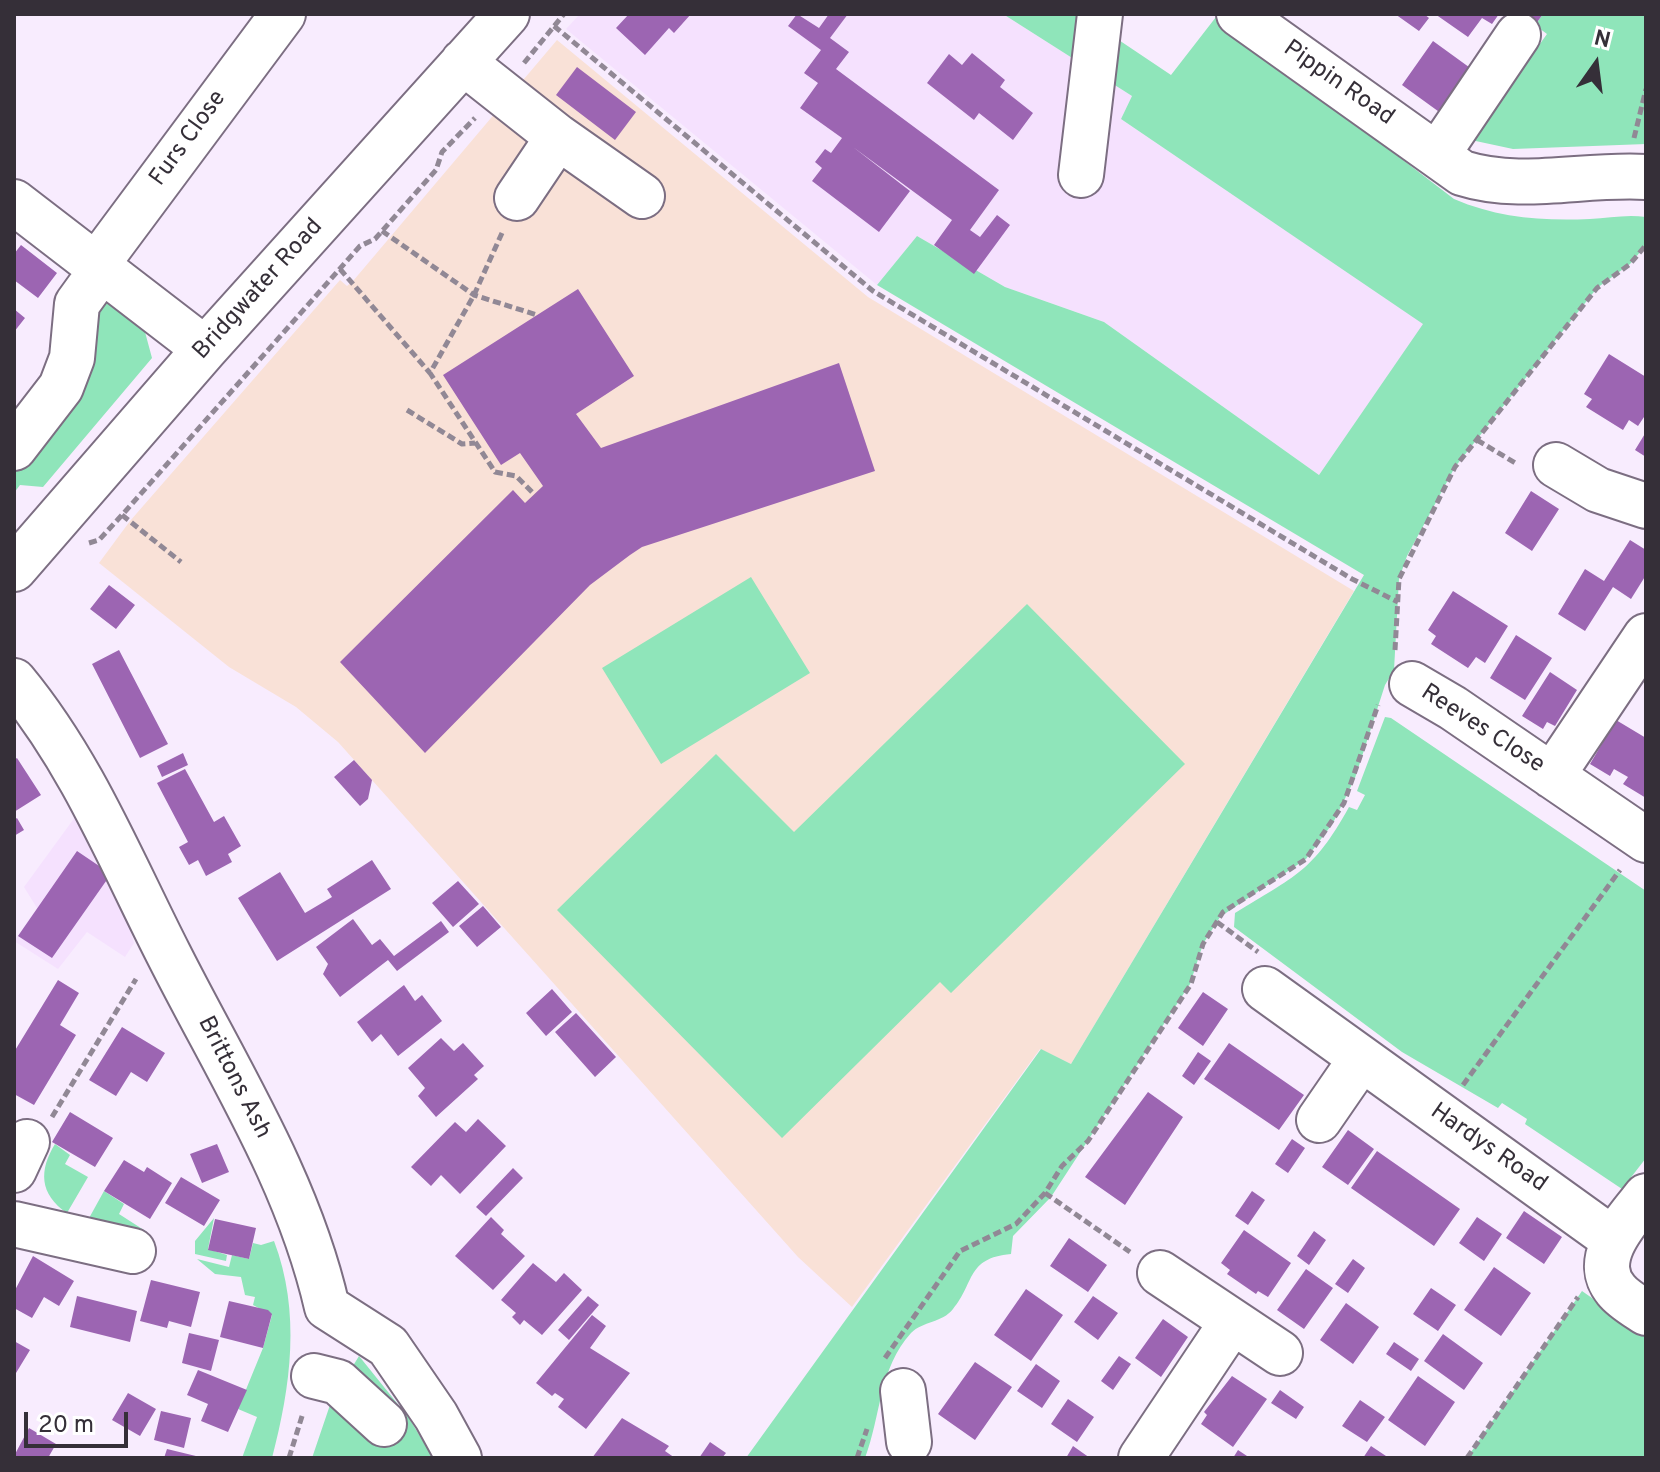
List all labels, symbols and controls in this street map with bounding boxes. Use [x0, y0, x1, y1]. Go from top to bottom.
north arrow [1556, 24, 1636, 104]
text: N [1591, 25, 1613, 55]
street label: Pippin Road [1277, 35, 1399, 133]
street label: Furs Close [145, 86, 233, 192]
street label: Bridgwater Road [188, 214, 330, 366]
street label: Reeves Close [1415, 679, 1549, 781]
street label: Brittons Ash [190, 1012, 276, 1144]
street label: Hardys Road [1424, 1098, 1552, 1200]
scale bar [28, 1396, 132, 1446]
text: 20 m [38, 1411, 94, 1441]

